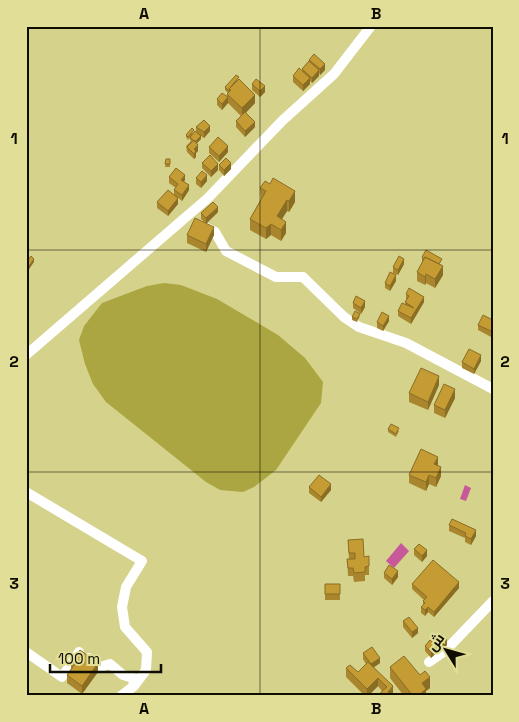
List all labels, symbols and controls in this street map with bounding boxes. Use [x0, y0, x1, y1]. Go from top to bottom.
text: A [139, 3, 149, 24]
text: B [371, 3, 381, 24]
text: 1 [10, 128, 18, 149]
text: 1 [501, 128, 509, 149]
text: 2 [9, 351, 19, 372]
text: 2 [500, 351, 510, 372]
text: 3 [9, 573, 19, 594]
text: 3 [500, 573, 510, 594]
north arrow [422, 624, 472, 674]
text: ش [423, 630, 448, 655]
scale bar [50, 642, 161, 674]
text: 100 m [58, 649, 100, 668]
text: A [139, 698, 149, 719]
text: B [371, 698, 381, 719]

